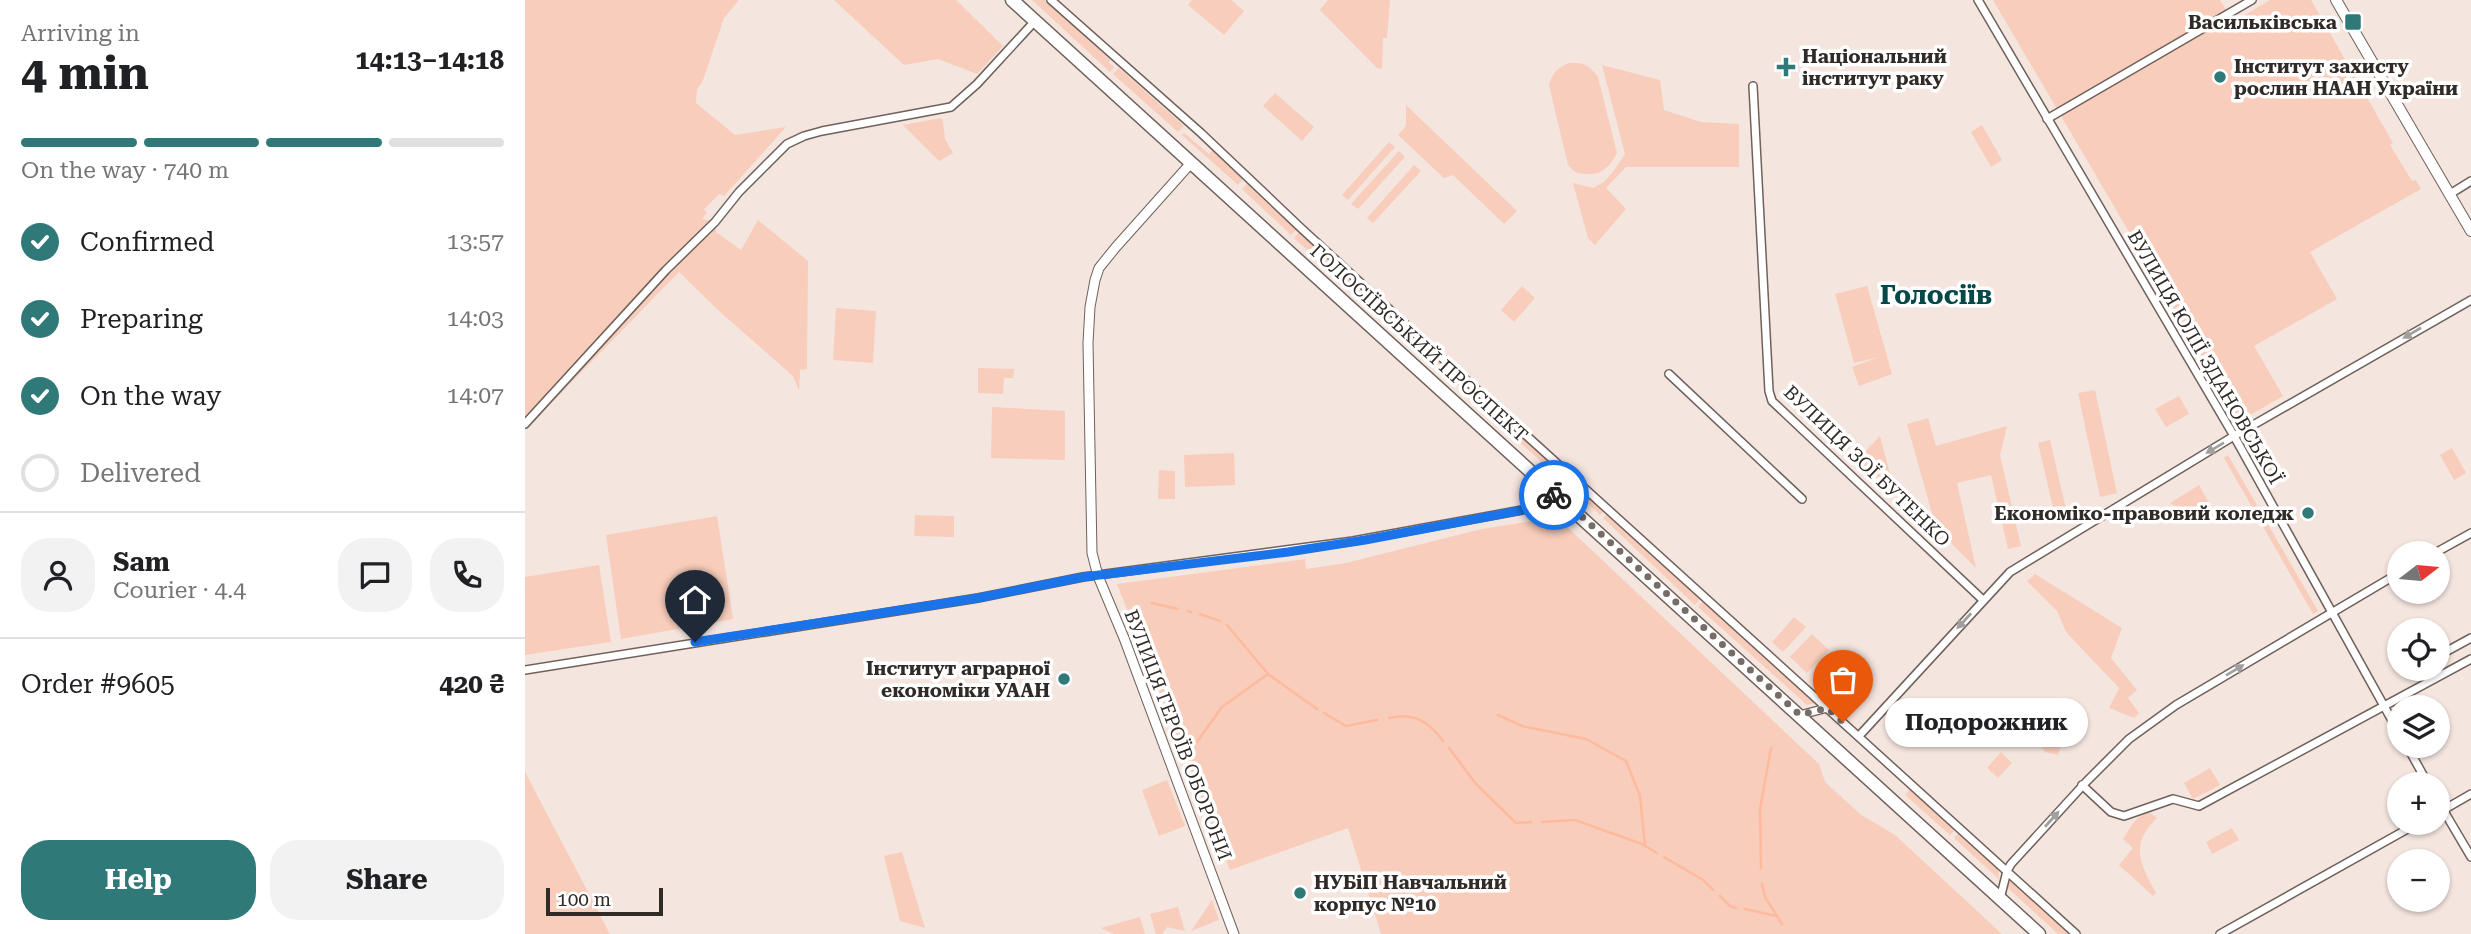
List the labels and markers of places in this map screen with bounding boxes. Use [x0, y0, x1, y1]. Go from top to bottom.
place label: Васильківська [2188, 11, 2337, 34]
marker: Васильківська [2343, 12, 2363, 32]
place label: Національний інститут раку [1802, 45, 1947, 90]
place label: Інститут захисту рослин НААН України [2234, 55, 2458, 100]
marker: Національний інститут раку [1776, 57, 1796, 77]
marker: Інститут захисту рослин НААН України [2212, 69, 2228, 85]
place label: Економіко-правовий коледж [1994, 502, 2294, 525]
marker: Економіко-правовий коледж [2300, 505, 2316, 521]
pin [665, 570, 725, 642]
pin [1813, 650, 1873, 722]
place label: Інститут аграрної економіки УААН [866, 657, 1051, 702]
marker: Інститут аграрної економіки УААН [1056, 671, 1072, 687]
callout: Подорожник [1885, 698, 2088, 746]
place label: НУБіП Навчальний корпус №10 [1314, 871, 1507, 916]
marker: НУБіП Навчальний корпус №10 [1292, 885, 1308, 901]

